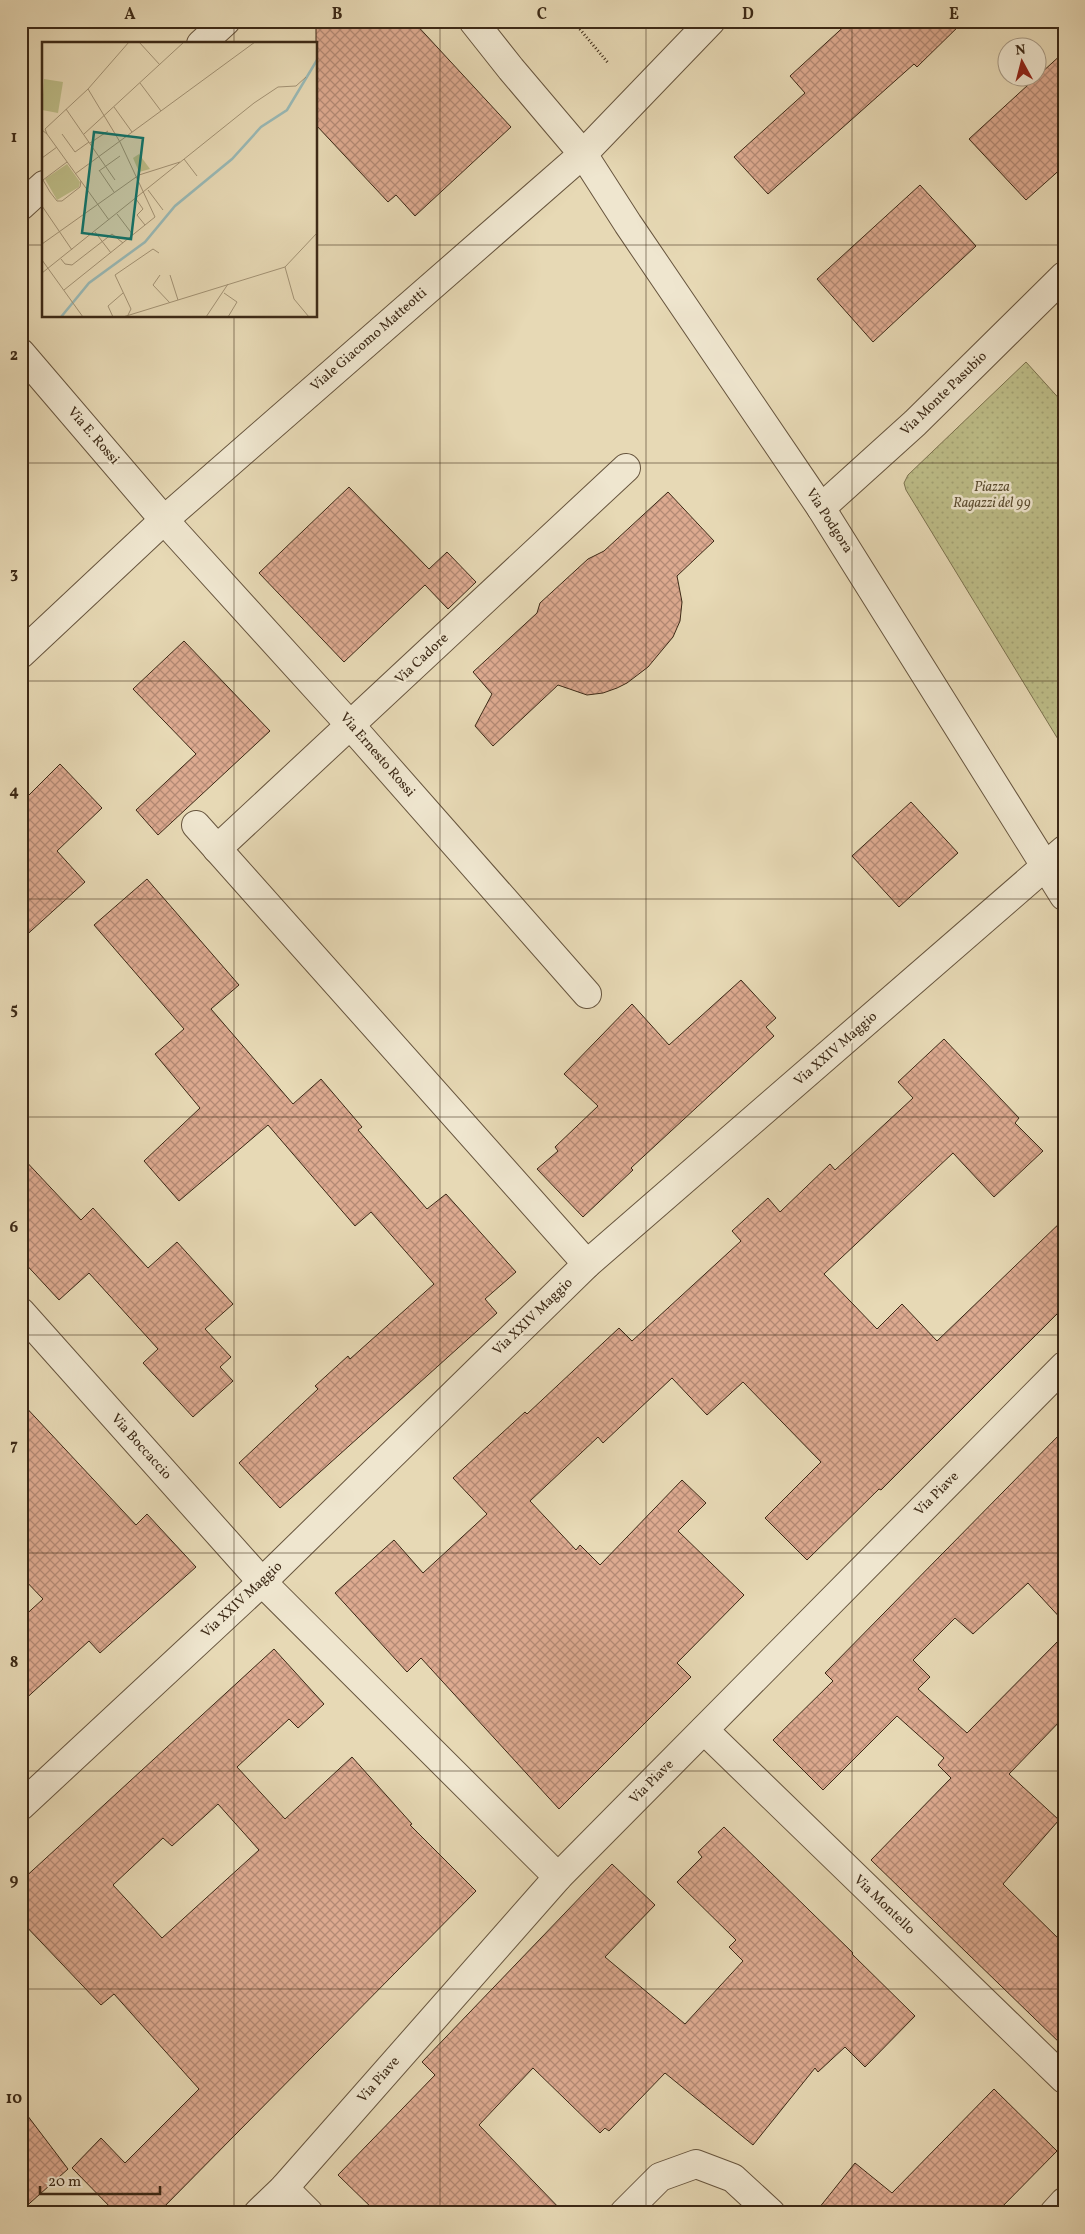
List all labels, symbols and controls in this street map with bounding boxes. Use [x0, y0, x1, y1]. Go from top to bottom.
text: A [124, 4, 136, 26]
text: B [332, 4, 343, 26]
text: C [537, 4, 547, 26]
text: D [742, 4, 754, 26]
text: E [949, 4, 959, 26]
north arrow [998, 38, 1048, 88]
text: N [1014, 41, 1027, 61]
inset map [42, 42, 318, 318]
text: 1 [11, 127, 17, 149]
street label: Viale Giacomo Matteotti [307, 284, 431, 396]
text: 2 [10, 345, 18, 367]
street label: Via Monte Pasubio [896, 348, 992, 440]
street label: Via E. Rossi [63, 403, 123, 469]
park label: Piazza Ragazzi del 99 [953, 478, 1031, 513]
street label: Via Podgora [801, 485, 857, 557]
text: 3 [10, 563, 18, 585]
street label: Via Cadore [391, 629, 453, 689]
street label: Via Ernesto Rossi [335, 709, 419, 801]
text: 4 [9, 781, 19, 803]
text: 5 [10, 999, 18, 1021]
street label: Via XXIV Maggio [790, 1008, 882, 1090]
text: 6 [10, 1217, 19, 1239]
street label: Via XXIV Maggio [489, 1274, 577, 1360]
street label: Via Boccaccio [106, 1410, 176, 1484]
text: 7 [10, 1435, 18, 1457]
street label: Via Piave [911, 1467, 964, 1520]
street label: Via XXIV Maggio [197, 1557, 287, 1643]
text: 8 [10, 1652, 18, 1674]
street label: Via Piave [626, 1755, 679, 1808]
text: 9 [10, 1870, 19, 1892]
street label: Via Montello [849, 1871, 919, 1939]
street label: Via Piave [354, 2052, 405, 2107]
text: 10 [6, 2088, 22, 2110]
scale bar [40, 2164, 160, 2196]
text: 20 m [48, 2172, 81, 2193]

